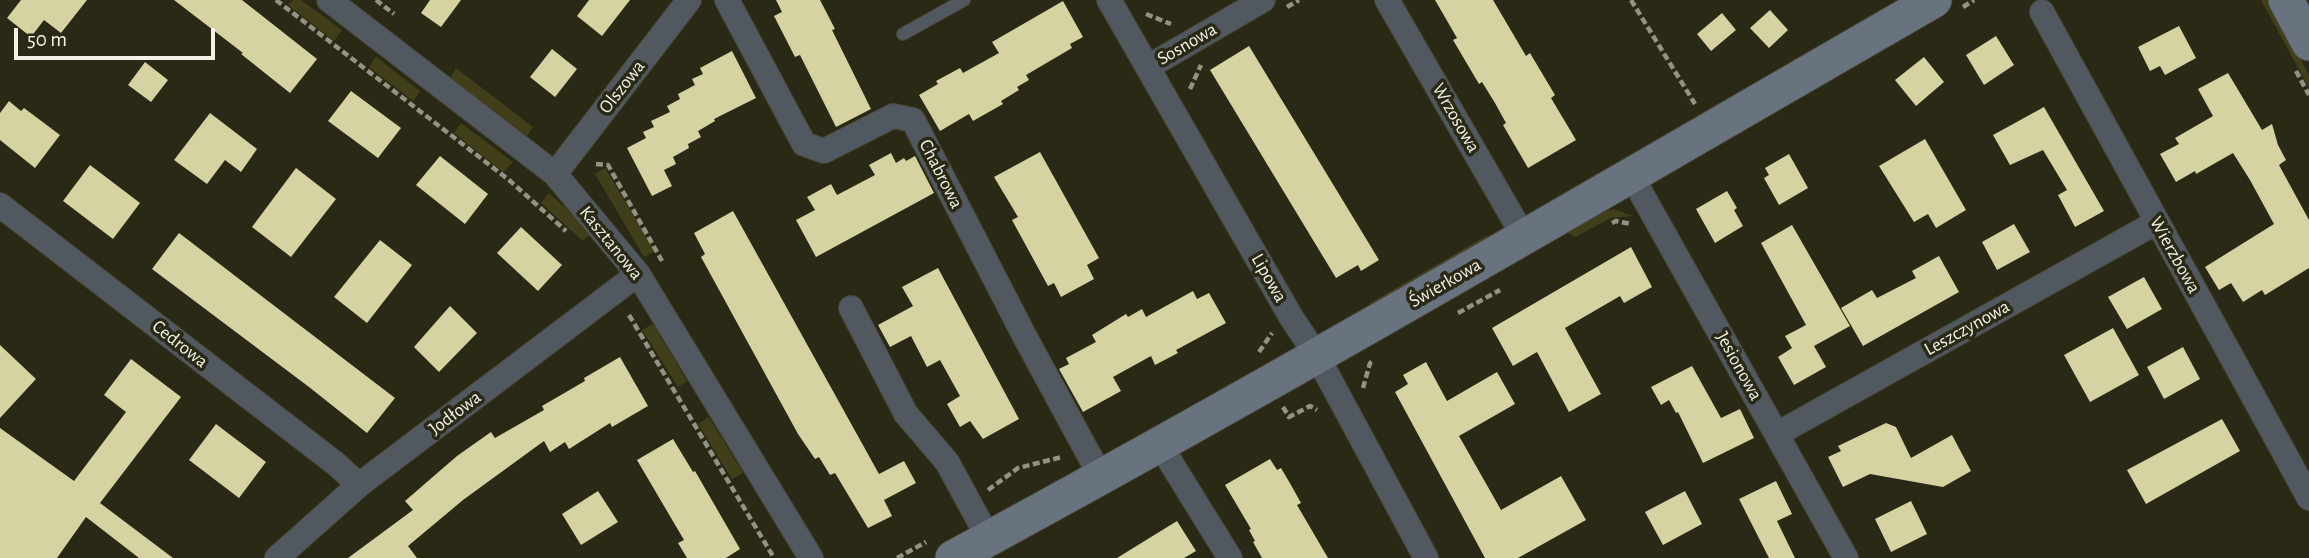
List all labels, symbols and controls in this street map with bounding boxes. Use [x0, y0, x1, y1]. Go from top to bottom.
scale bar [18, 14, 219, 58]
street label: Sosnowa [1153, 18, 1221, 70]
text: 50 m [27, 29, 67, 50]
street label: Olszowa [594, 56, 650, 118]
street label: Wrzosowa [1427, 79, 1485, 157]
street label: Chabrowa [914, 136, 968, 212]
street label: Kasztanowa [574, 201, 648, 285]
street label: Wierzbowa [2145, 213, 2205, 297]
street label: Lipowa [1246, 250, 1292, 306]
street label: Świerkowa [1405, 253, 1485, 313]
street label: Leszczynowa [1920, 295, 2014, 361]
street label: Cedrowa [148, 315, 212, 373]
street label: Jesionowa [1711, 328, 1767, 404]
street label: Jodłowa [424, 386, 486, 440]

